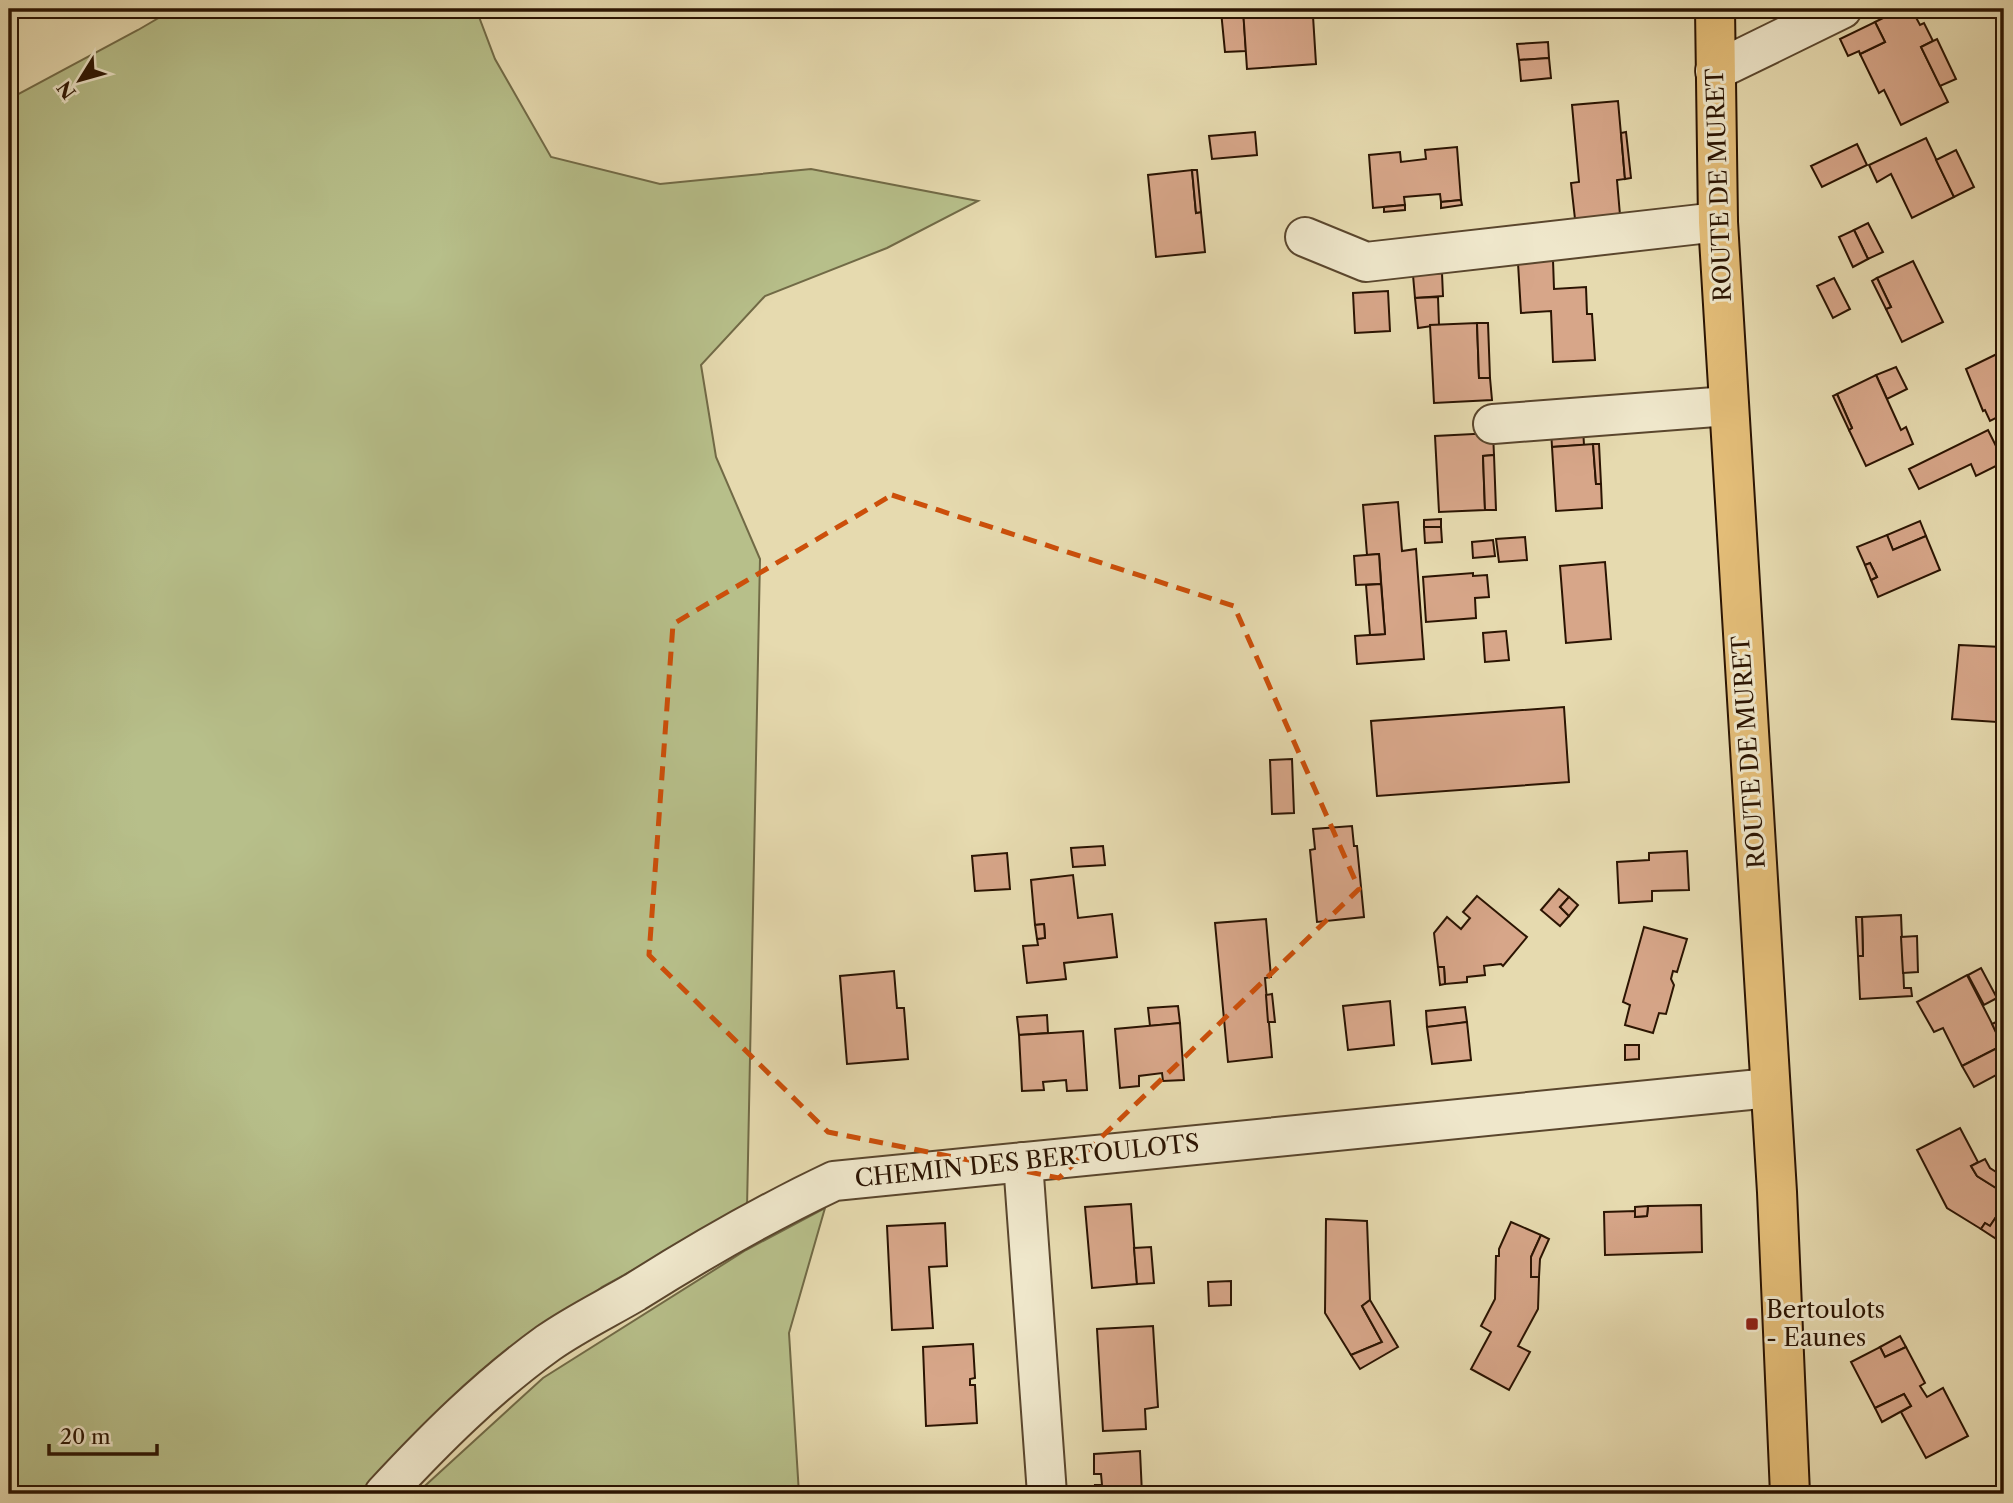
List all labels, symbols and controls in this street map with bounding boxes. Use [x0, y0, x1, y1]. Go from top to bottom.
north arrow [46, 46, 116, 116]
street label: ROUTE DE MURET [1700, 68, 1737, 302]
text: N [53, 76, 81, 103]
street label: ROUTE DE MURET [1726, 635, 1771, 870]
street label: CHEMIN DES BERTOULOTS [853, 1128, 1201, 1193]
place label: Bertoulots - Eaunes [1766, 1295, 1885, 1352]
marker: Bertoulots - Eaunes [1744, 1316, 1760, 1332]
scale bar [49, 1412, 158, 1456]
text: 20 m [60, 1424, 111, 1449]

